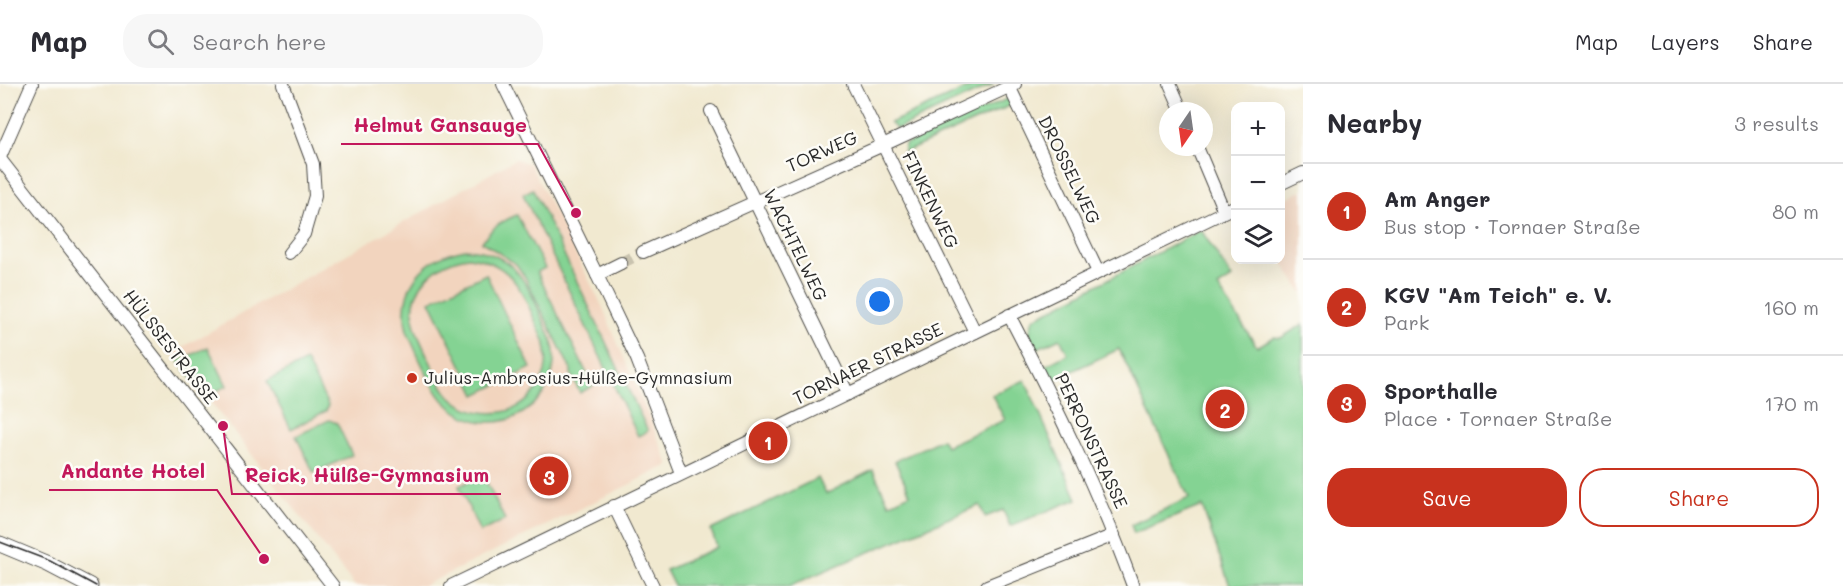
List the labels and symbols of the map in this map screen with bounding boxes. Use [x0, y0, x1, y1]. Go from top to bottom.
north arrow [1159, 102, 1213, 156]
callout: Helmut Gansauge [341, 106, 538, 144]
text: Helmut Gansauge [353, 111, 527, 137]
street label: DROSSELWEG [1033, 111, 1106, 228]
street label: TORWEG [782, 125, 861, 177]
street label: FINKENWEG [897, 147, 965, 252]
street label: WACHTELWEG [758, 184, 833, 305]
street label: HÜLSSESTRASSE [118, 284, 223, 409]
your location [865, 287, 894, 316]
street label: TORNAER STRASSE [789, 316, 946, 410]
place label: Julius-Ambrosius-Hülße-Gymnasium [424, 365, 732, 389]
street label: PERRONSTRASSE [1050, 369, 1134, 512]
marker: Julius-Ambrosius-Hülße-Gymnasium [405, 371, 419, 385]
pin: 2 [1206, 386, 1244, 432]
pin: 1 [748, 418, 788, 464]
callout: Andante Hotel [49, 452, 217, 490]
pin: 3 [530, 454, 568, 498]
callout: Reick, Hülße-Gymnasium [232, 456, 501, 494]
text: Andante Hotel [61, 457, 205, 483]
text: Reick, Hülße-Gymnasium [245, 461, 489, 487]

